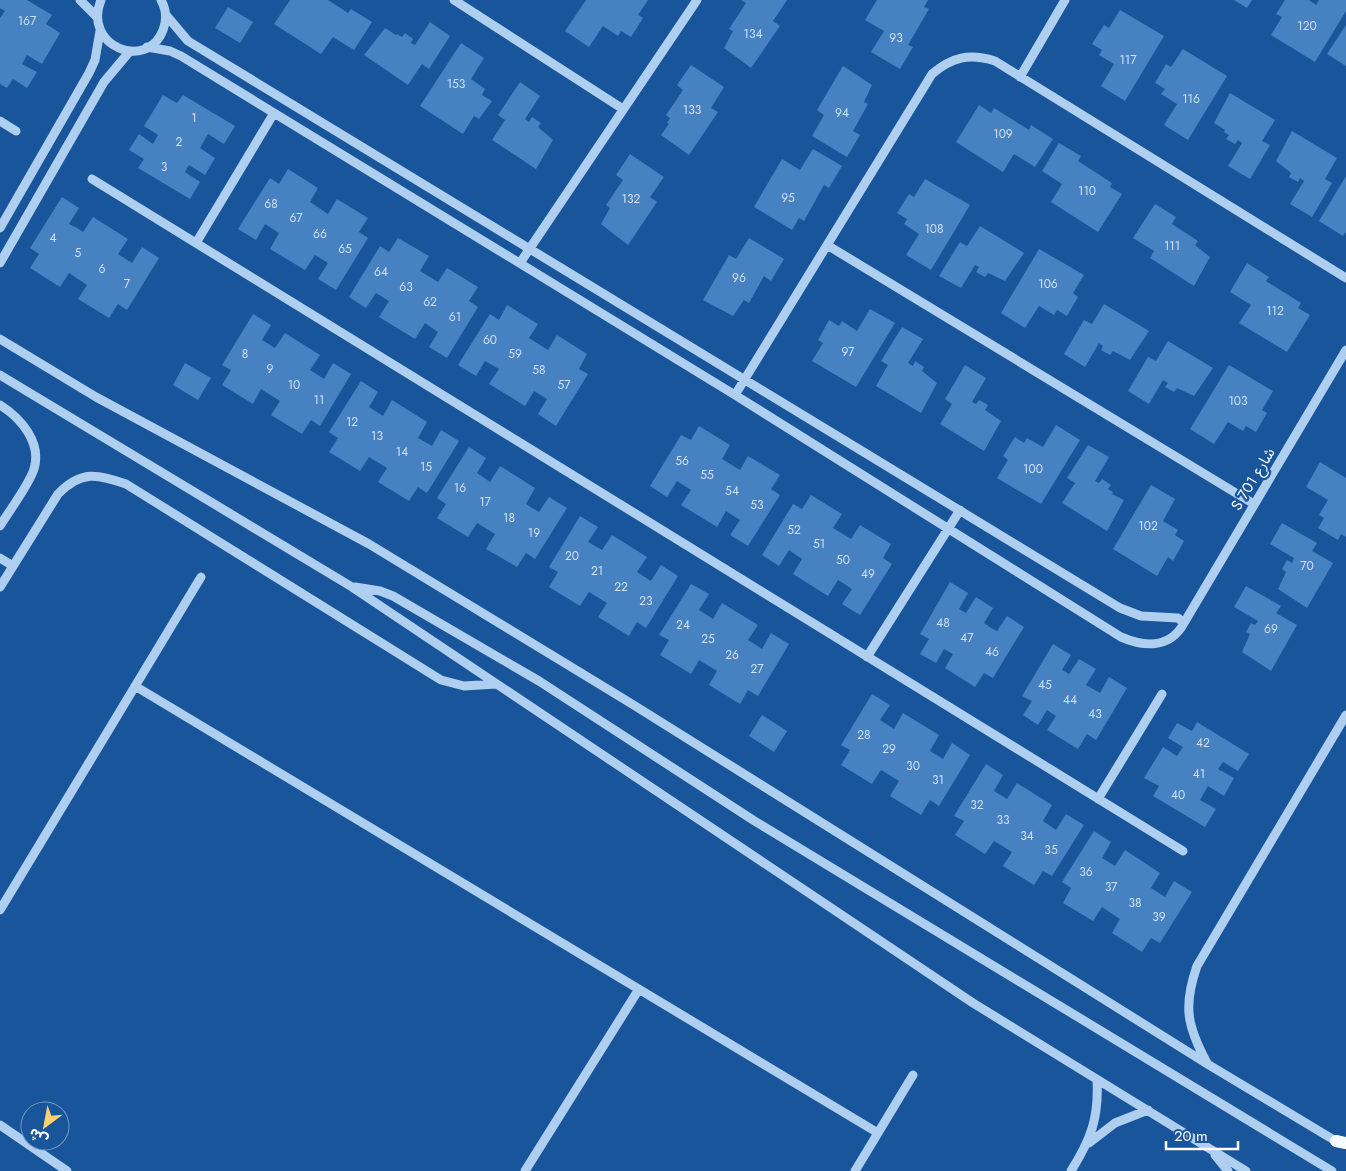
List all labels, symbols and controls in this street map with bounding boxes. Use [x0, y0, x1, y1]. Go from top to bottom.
house number: 167 [18, 12, 37, 30]
house number: 120 [1297, 17, 1317, 35]
house number: 134 [744, 25, 762, 43]
house number: 93 [889, 29, 903, 47]
house number: 117 [1119, 51, 1137, 69]
house number: 153 [447, 75, 466, 93]
house number: 116 [1182, 90, 1200, 108]
house number: 133 [683, 101, 702, 119]
house number: 94 [835, 104, 849, 122]
house number: 1 [191, 109, 197, 127]
house number: 109 [993, 125, 1013, 143]
house number: 2 [176, 133, 183, 151]
house number: 3 [161, 158, 168, 176]
house number: 110 [1078, 182, 1096, 200]
house number: 95 [781, 189, 795, 207]
house number: 132 [622, 190, 641, 208]
house number: 68 [264, 195, 278, 213]
house number: 67 [289, 209, 303, 227]
house number: 108 [924, 220, 944, 238]
house number: 66 [313, 225, 327, 243]
house number: 4 [50, 229, 57, 247]
house number: 111 [1164, 237, 1180, 255]
house number: 65 [338, 240, 352, 258]
house number: 5 [75, 244, 82, 262]
house number: 6 [99, 260, 106, 278]
house number: 64 [374, 263, 388, 281]
house number: 96 [732, 269, 746, 287]
house number: 7 [124, 275, 131, 293]
house number: 106 [1038, 275, 1058, 293]
house number: 63 [399, 278, 413, 296]
house number: 62 [423, 293, 437, 311]
house number: 112 [1266, 302, 1284, 320]
house number: 61 [449, 308, 461, 326]
house number: 60 [483, 331, 497, 349]
house number: 97 [842, 343, 855, 361]
house number: 8 [242, 345, 248, 363]
house number: 59 [508, 345, 522, 363]
house number: 9 [267, 360, 274, 378]
house number: 58 [532, 361, 546, 379]
house number: 10 [288, 376, 300, 394]
house number: 57 [557, 376, 571, 394]
house number: 11 [314, 391, 324, 409]
house number: 103 [1228, 392, 1248, 410]
house number: 12 [346, 413, 358, 431]
house number: 13 [371, 427, 383, 445]
house number: 14 [396, 443, 408, 461]
street label: S 701 شارع [1226, 443, 1281, 515]
house number: 56 [675, 452, 689, 470]
house number: 15 [420, 458, 432, 476]
house number: 100 [1023, 460, 1043, 478]
house number: 55 [700, 466, 714, 484]
house number: 16 [454, 479, 466, 497]
house number: 54 [725, 482, 739, 500]
house number: 17 [479, 493, 492, 511]
house number: 53 [750, 496, 764, 514]
house number: 18 [503, 509, 515, 527]
house number: 102 [1138, 517, 1158, 535]
house number: 52 [787, 521, 801, 539]
house number: 19 [528, 524, 540, 542]
house number: 51 [813, 535, 825, 553]
house number: 20 [565, 547, 579, 565]
house number: 50 [836, 551, 850, 569]
house number: 70 [1300, 557, 1314, 575]
house number: 21 [591, 562, 603, 580]
house number: 49 [861, 565, 875, 583]
house number: 22 [614, 578, 628, 596]
house number: 23 [639, 592, 653, 610]
house number: 48 [936, 614, 950, 632]
house number: 24 [676, 616, 690, 634]
house number: 69 [1264, 620, 1278, 638]
house number: 47 [960, 629, 974, 647]
house number: 25 [701, 630, 715, 648]
house number: 46 [985, 643, 999, 661]
house number: 26 [725, 646, 739, 664]
house number: 27 [750, 660, 764, 678]
house number: 45 [1038, 676, 1052, 694]
house number: 44 [1063, 691, 1077, 709]
house number: 43 [1088, 705, 1102, 723]
house number: 28 [857, 726, 871, 744]
house number: 42 [1196, 734, 1210, 752]
house number: 29 [882, 740, 896, 758]
house number: 30 [906, 757, 920, 775]
house number: 41 [1193, 765, 1205, 783]
house number: 31 [932, 771, 944, 789]
house number: 40 [1171, 786, 1185, 804]
house number: 32 [970, 796, 984, 814]
house number: 33 [996, 811, 1010, 829]
house number: 34 [1020, 827, 1034, 845]
house number: 35 [1044, 841, 1058, 859]
house number: 36 [1079, 863, 1093, 881]
house number: 37 [1105, 878, 1118, 896]
house number: 38 [1128, 894, 1142, 912]
house number: 39 [1152, 908, 1166, 926]
north arrow [20, 1101, 70, 1151]
scale bar [1166, 1118, 1238, 1150]
text: ش [25, 1123, 52, 1151]
text: 20 m [1174, 1125, 1208, 1147]

